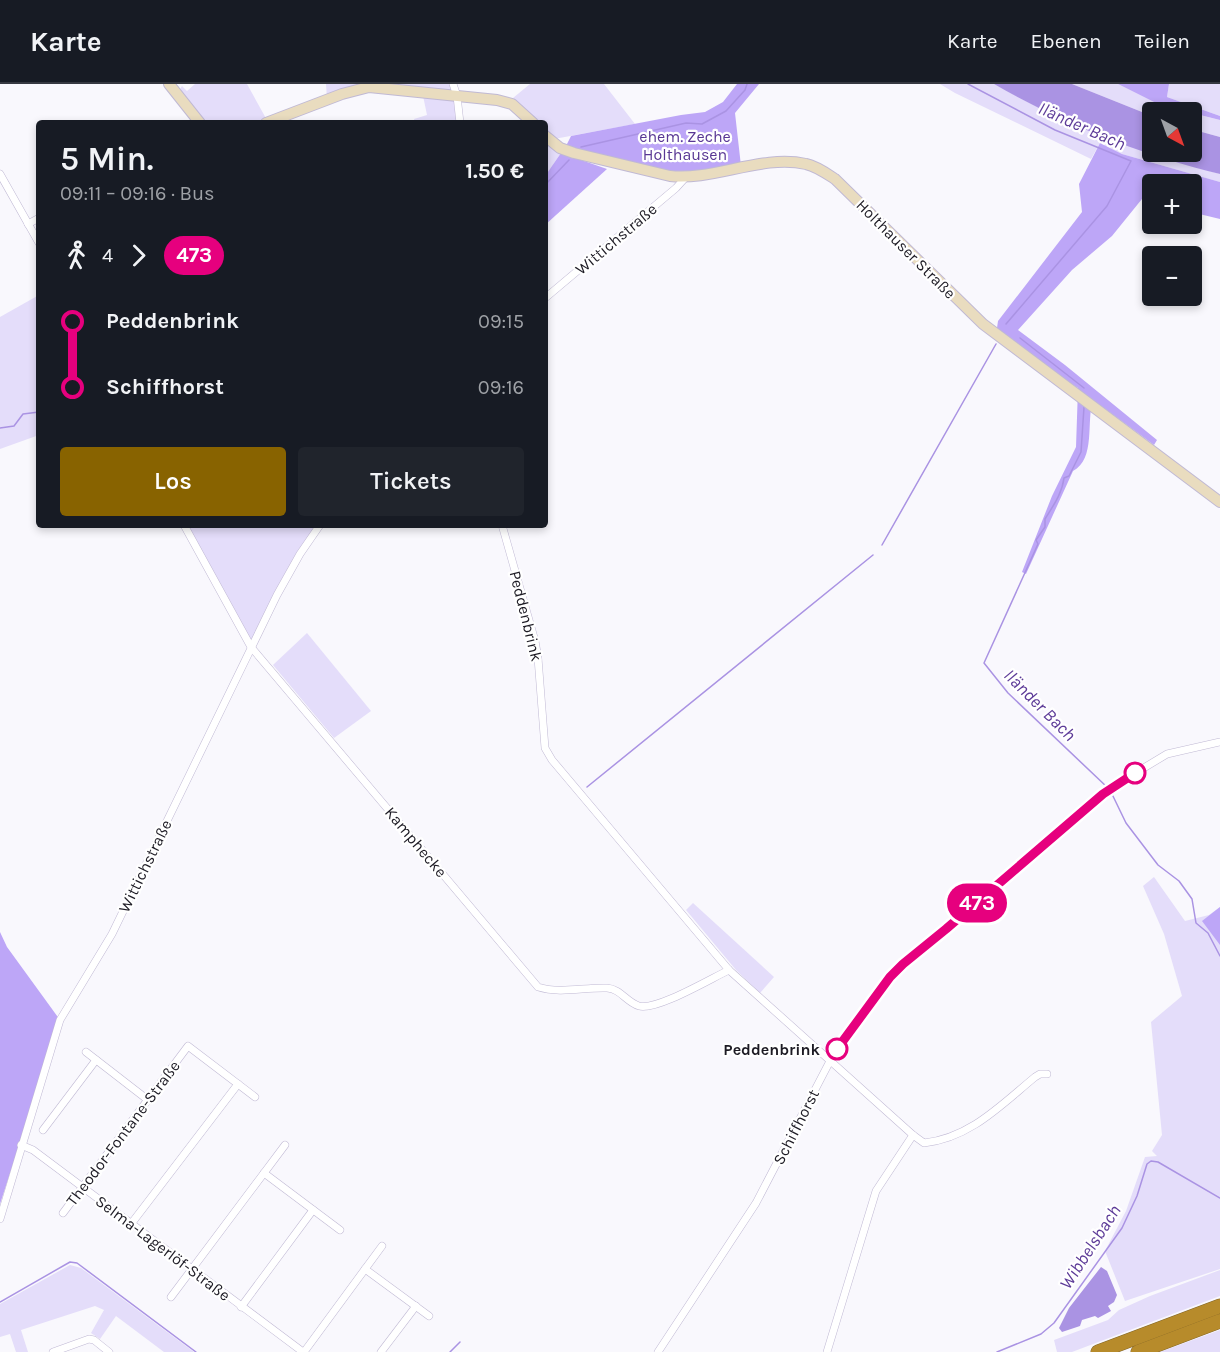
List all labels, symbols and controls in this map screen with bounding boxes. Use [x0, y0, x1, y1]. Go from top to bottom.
text: Karte [30, 25, 102, 58]
text: Karte [947, 29, 998, 53]
text: Ebenen [1031, 29, 1102, 53]
text: Teilen [1135, 29, 1190, 53]
water label: Iländer Bach [1035, 97, 1129, 155]
north arrow [1142, 102, 1202, 162]
map controls [1142, 102, 1202, 306]
park label: ehem. Zeche Holthausen [639, 127, 731, 164]
text: 5 Min. [60, 140, 154, 178]
text: 1.50 € [465, 158, 524, 184]
button: + [1142, 174, 1202, 234]
text: 09:11 – 09:16 · Bus [60, 182, 215, 205]
street label: Holthauser Straße [852, 195, 960, 303]
street label: Wittichstraße [571, 199, 661, 279]
icon: walk [60, 239, 93, 272]
icon: forward [122, 239, 155, 272]
text: 473 [176, 243, 212, 267]
text: 4 [102, 244, 113, 267]
button: − [1142, 246, 1202, 306]
text: Peddenbrink [106, 308, 239, 334]
text: 09:15 [478, 310, 524, 333]
text: Schiffhorst [106, 374, 224, 400]
text: 09:16 [478, 376, 524, 399]
button: Los [60, 447, 286, 516]
button: Tickets [298, 447, 524, 516]
street label: Peddenbrink [506, 569, 546, 663]
water label: Iländer Bach [999, 664, 1081, 746]
unlabelled marker [1124, 762, 1146, 784]
street label: Kamphecke [381, 803, 451, 881]
street label: Wittichstraße [114, 817, 176, 915]
line badge: 473 [942, 884, 1012, 922]
text: 473 [959, 891, 995, 915]
marker: Peddenbrink [826, 1038, 848, 1060]
place label: Peddenbrink [723, 1040, 821, 1059]
street label: Theodor-Fontane-Straße [62, 1057, 184, 1209]
street label: Schiffhorst [769, 1086, 823, 1168]
street label: Selma-Lagerlöf-Straße [92, 1191, 234, 1305]
water label: Wibbelsbach [1055, 1201, 1125, 1293]

